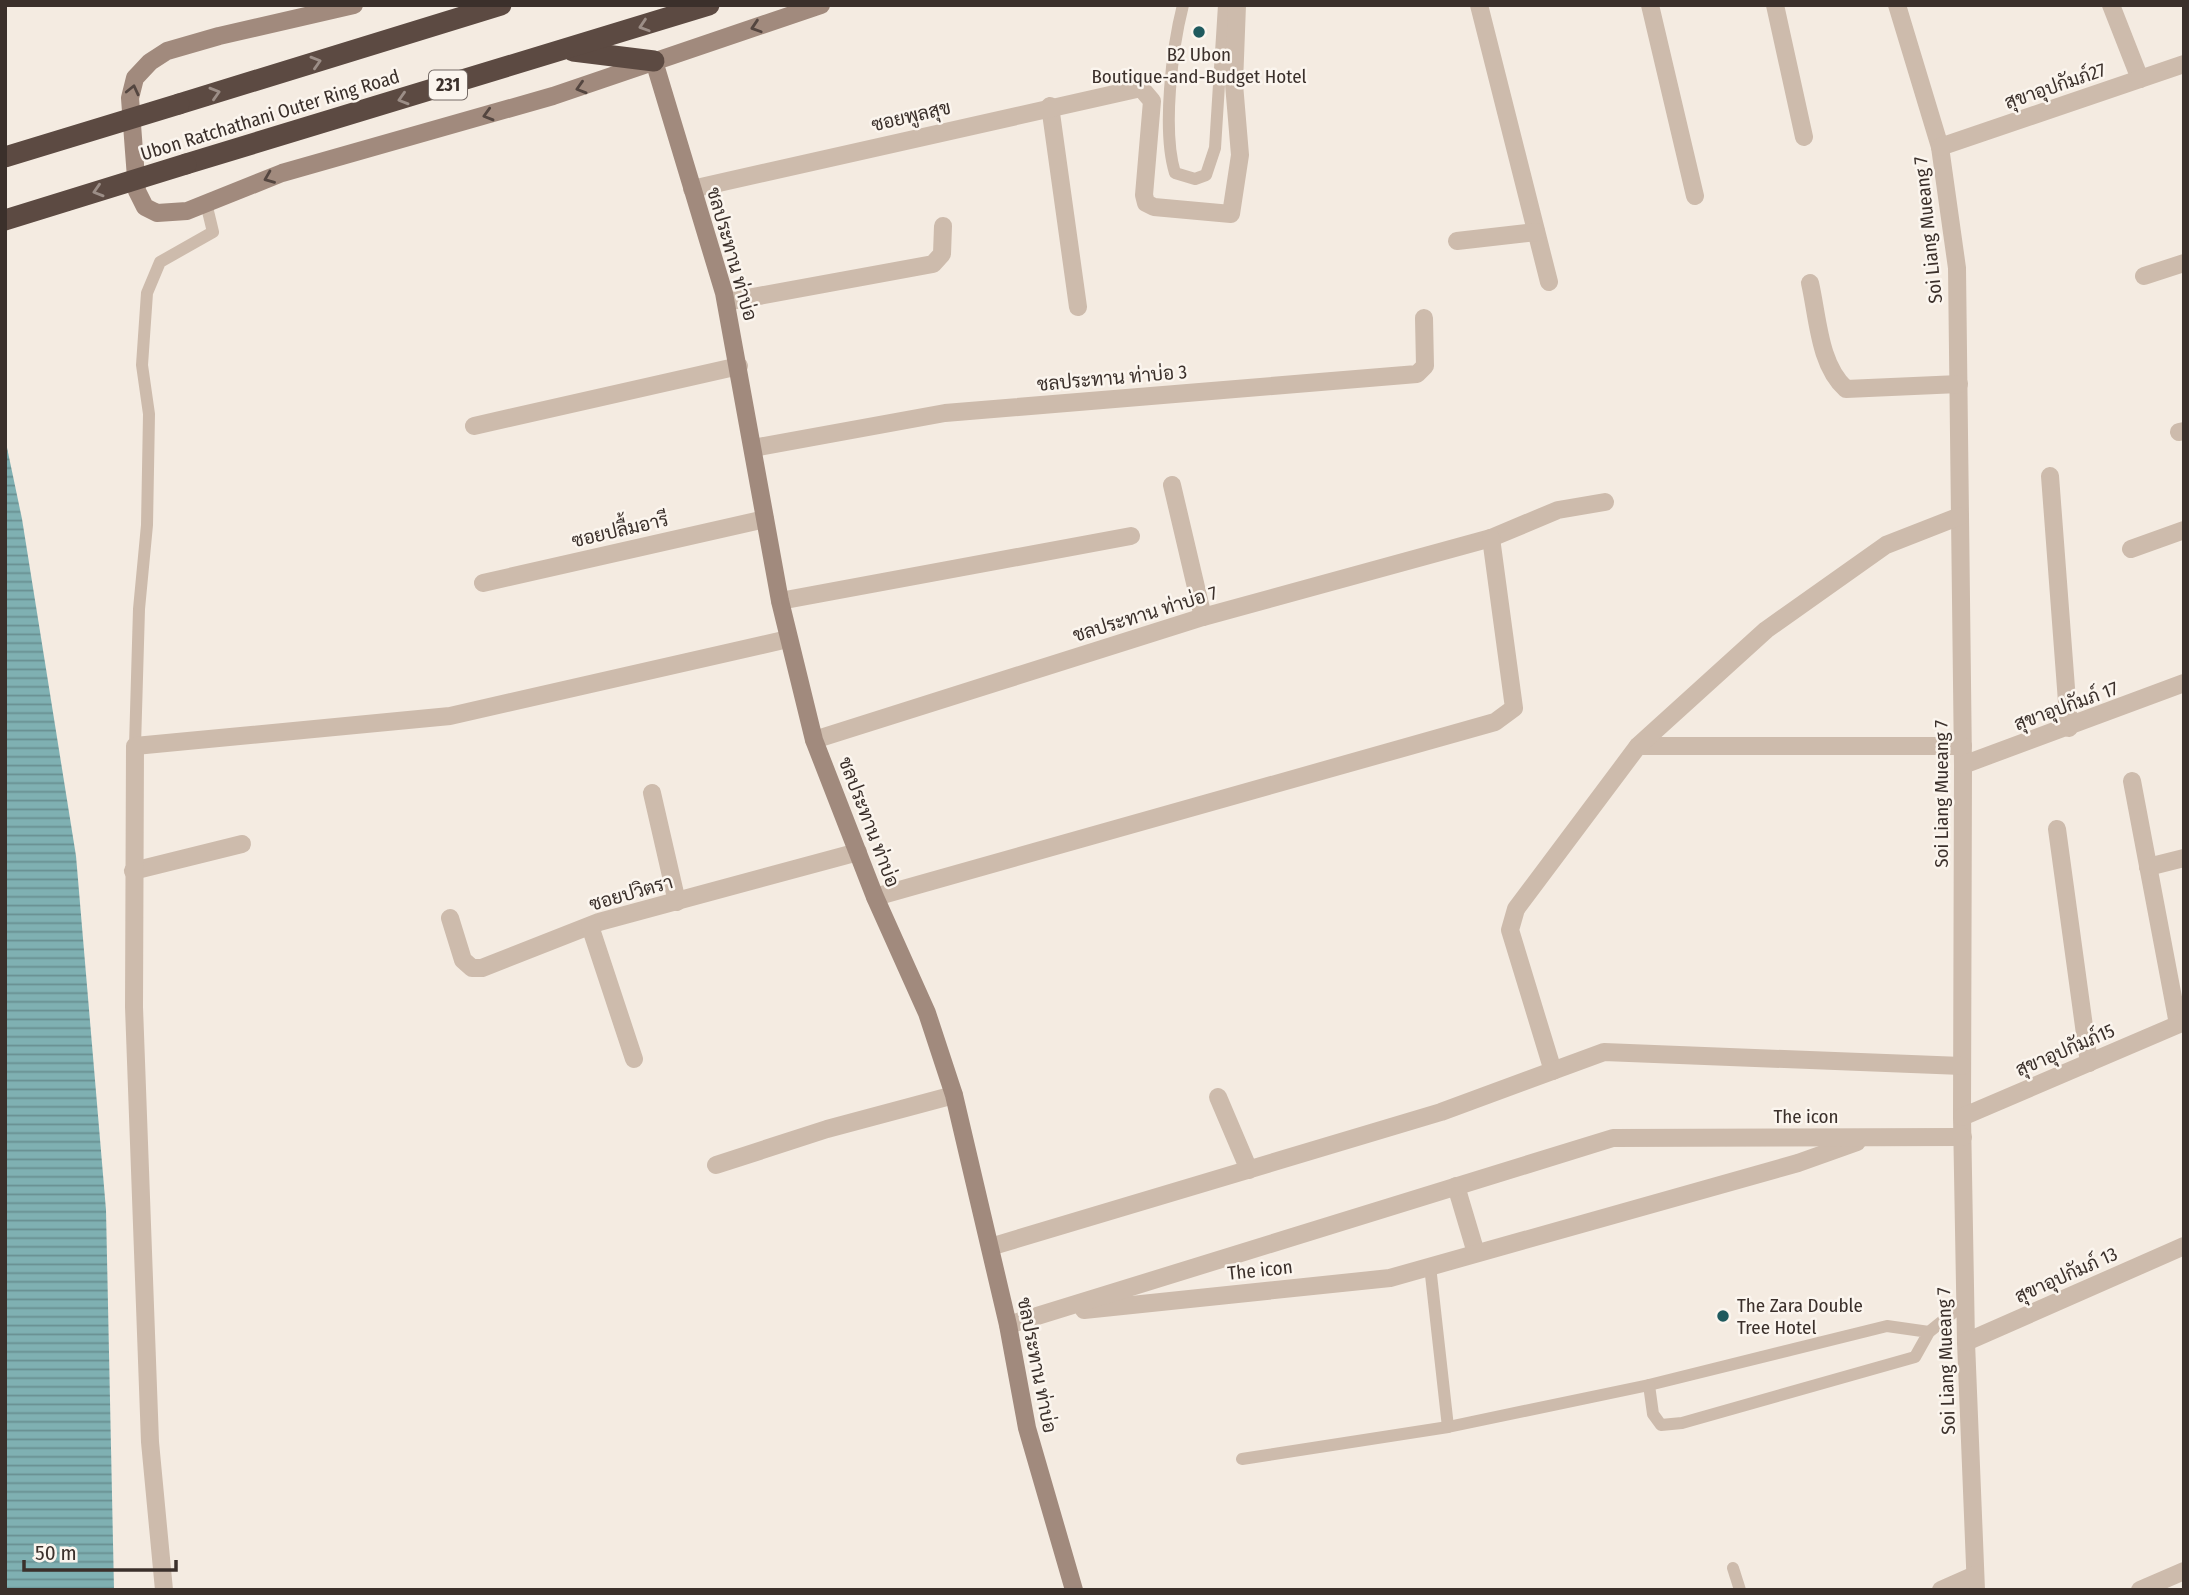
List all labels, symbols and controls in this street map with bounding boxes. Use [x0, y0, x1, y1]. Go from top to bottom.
one-way arrow [638, 18, 651, 32]
one-way arrow [751, 19, 763, 33]
marker: B2 Ubon Boutique-and-Budget Hotel [1191, 24, 1207, 40]
place label: B2 Ubon Boutique-and-Budget Hotel [1091, 43, 1307, 88]
one-way arrow [309, 56, 321, 70]
street label: สุขาอุปกัมภ์27 [2001, 57, 2109, 115]
street label: Ubon Ratchathani Outer Ring Road [138, 65, 402, 165]
road number: 231 [429, 70, 467, 100]
one-way arrow [576, 79, 588, 94]
one-way arrow [125, 84, 139, 96]
one-way arrow [208, 87, 220, 101]
one-way arrow [397, 90, 409, 105]
street label: ซอยพูลสุข [869, 96, 953, 138]
one-way arrow [482, 106, 494, 121]
street label: Soi Liang Mueang 7 [1909, 155, 1947, 305]
one-way arrow [264, 169, 276, 183]
one-way arrow [92, 183, 104, 198]
street label: ชลประทาน ท่าบ่อ [702, 185, 762, 323]
street label: ชลประทาน ท่าบ่อ 3 [1036, 360, 1188, 396]
street label: ซอยปลื้มอารี [568, 501, 671, 552]
street label: ชลประทาน ท่าบ่อ 7 [1070, 581, 1220, 647]
street label: สุขาอุปกัมภ์ 17 [2011, 676, 2122, 736]
street label: Soi Liang Mueang 7 [1930, 720, 1953, 868]
street label: ชลประทาน ท่าบ่อ [834, 754, 904, 890]
street label: ซอยปวิตรา [587, 870, 675, 916]
street label: สุขาอุปกัมภ์15 [2012, 1018, 2118, 1082]
street label: The icon [1773, 1105, 1839, 1128]
street label: สุขาอุปกัมภ์ 13 [2011, 1241, 2121, 1309]
street label: The icon [1226, 1255, 1294, 1285]
street label: Soi Liang Mueang 7 [1932, 1287, 1960, 1435]
place label: The Zara Double Tree Hotel [1737, 1294, 1863, 1339]
street label: ชลประทาน ท่าบ่อ [1013, 1295, 1061, 1435]
marker: The Zara Double Tree Hotel [1715, 1308, 1731, 1324]
scale bar [24, 1528, 177, 1572]
text: 50 m [35, 1540, 77, 1566]

